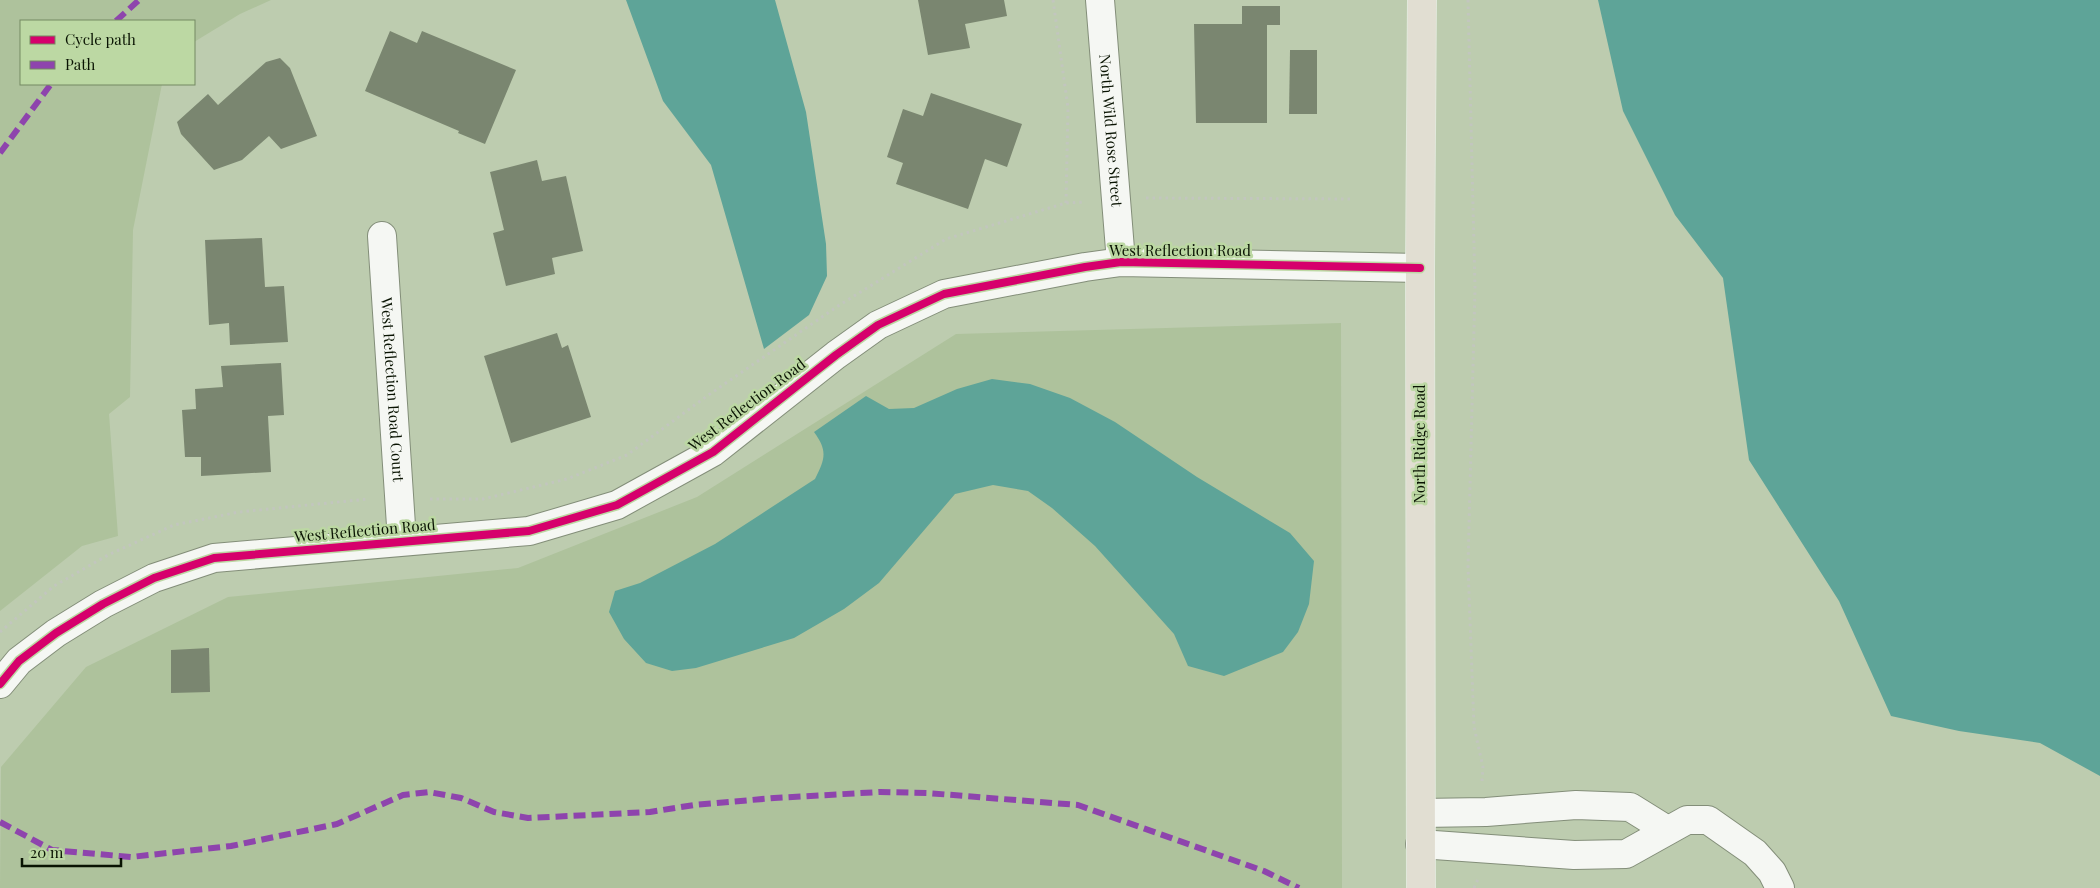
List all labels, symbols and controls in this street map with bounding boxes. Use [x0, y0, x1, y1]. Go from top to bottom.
legend [20, 20, 195, 85]
text: Cycle path [65, 29, 136, 49]
street label: North Wild Rose Street [1095, 53, 1128, 208]
text: Path [65, 54, 95, 74]
street label: West Reflection Road [1108, 240, 1251, 260]
street label: West Reflection Road Court [377, 296, 409, 483]
street label: West Reflection Road [683, 353, 809, 455]
street label: North Ridge Road [1409, 384, 1429, 504]
street label: West Reflection Road [292, 514, 437, 546]
scale bar [22, 836, 121, 868]
text: 20 m [30, 842, 64, 862]

